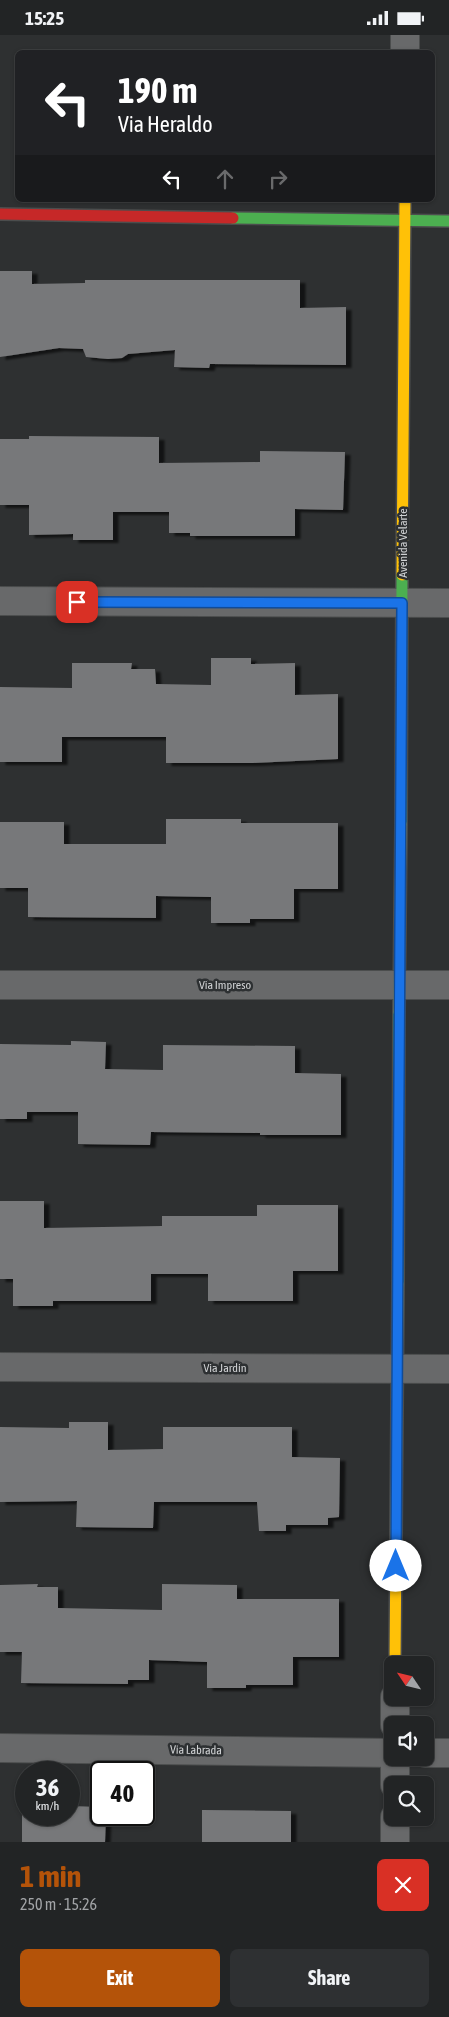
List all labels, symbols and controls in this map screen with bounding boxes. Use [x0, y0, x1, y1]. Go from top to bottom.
text: 15:25 [25, 7, 64, 29]
icon: left [35, 70, 100, 135]
text: 190 m [118, 70, 197, 110]
text: Via Heraldo [118, 111, 213, 137]
icon: left [158, 165, 186, 193]
icon: ahead [211, 165, 239, 193]
icon: right [264, 165, 292, 193]
street label: Avenida Velarte [396, 508, 410, 578]
pin [56, 581, 98, 623]
icon: arrive [63, 588, 91, 616]
street label: Via Impreso [199, 978, 251, 992]
street label: Via Jardin [203, 1361, 247, 1375]
position arrow [369, 1539, 421, 1591]
north arrow [384, 1656, 434, 1706]
map controls [384, 1656, 434, 1826]
button: sound [384, 1716, 434, 1766]
street label: Via Labrada [170, 1743, 222, 1757]
speed limit sign: 40 [90, 1761, 155, 1826]
text: 36 [36, 1773, 59, 1801]
button: search [384, 1776, 434, 1826]
text: km/h [36, 1799, 59, 1813]
text: 1 min [20, 1859, 81, 1893]
button: close [377, 1859, 429, 1911]
text: 250 m · 15:26 [20, 1895, 97, 1913]
button: Exit [20, 1949, 220, 2007]
button: Share [230, 1949, 429, 2007]

